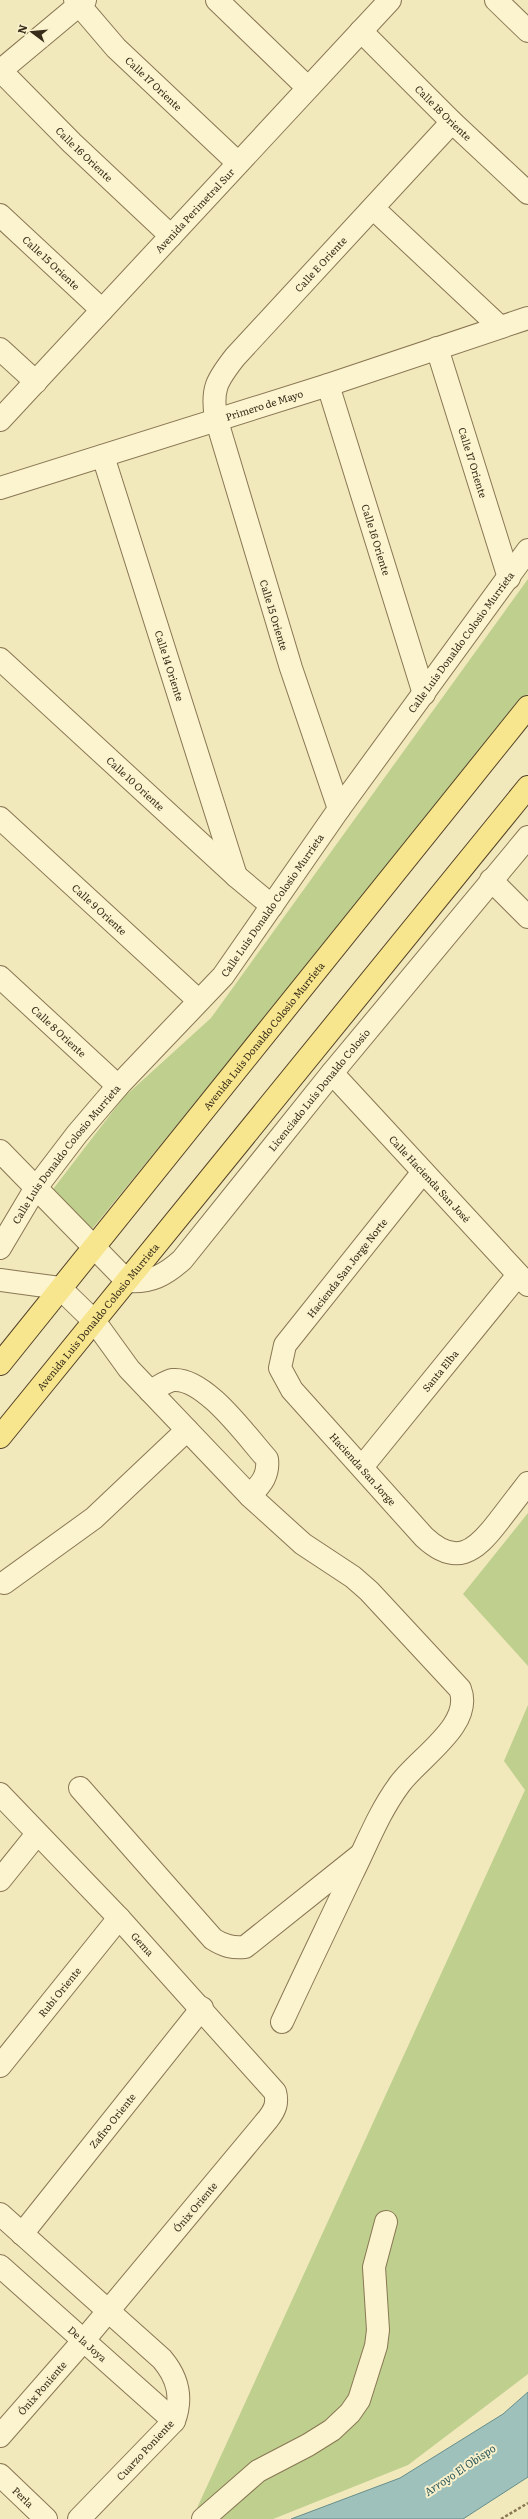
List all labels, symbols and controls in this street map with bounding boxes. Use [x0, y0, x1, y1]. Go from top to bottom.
north arrow [12, 12, 52, 52]
text: N [12, 22, 30, 36]
street label: Calle 17 Oriente [122, 53, 186, 114]
street label: Calle 18 Oriente [412, 81, 475, 144]
street label: Calle 16 Oriente [53, 123, 116, 185]
street label: Avenida Perimetral Sur [151, 164, 238, 256]
street label: Calle 15 Oriente [20, 232, 84, 293]
street label: Calle E Oriente [291, 233, 350, 295]
street label: Primero de Mayo [223, 385, 305, 424]
street label: Calle 17 Oriente [455, 425, 491, 500]
street label: Calle 16 Oriente [358, 502, 395, 577]
street label: Calle Luis Donaldo Colosio Murrieta [404, 568, 517, 715]
street label: Calle 15 Oriente [257, 578, 292, 652]
street label: Calle 14 Oriente [152, 628, 188, 703]
street label: Calle 10 Oriente [103, 753, 168, 814]
street label: Calle Luis Donaldo Colosio Murrieta [217, 830, 327, 980]
street label: Calle 9 Oriente [69, 880, 130, 938]
street label: Avenida Luis Donaldo Colosio Murrieta [199, 958, 328, 1113]
street label: Calle 8 Oriente [28, 1002, 90, 1060]
street label: Licenciado Luis Donaldo Colosio [264, 1025, 373, 1154]
street label: Calle Luis Donaldo Colosio Murrieta [8, 1080, 124, 1226]
street label: Calle Hacienda San José [386, 1132, 474, 1225]
street label: Hacienda San Jorge Norte [303, 1215, 390, 1321]
street label: Avenida Luis Donaldo Colosio Murrieta [33, 1239, 162, 1393]
street label: Santa Elba [418, 1346, 462, 1395]
street label: Hacienda San Jorge [327, 1429, 400, 1508]
street label: Gema [128, 1929, 158, 1960]
street label: Rubí Oriente [34, 1963, 84, 2020]
street label: Zafiro Oriente [85, 2089, 139, 2151]
street label: Ónix Oriente [169, 2178, 220, 2235]
street label: De la Joya [65, 2322, 111, 2365]
street label: Ónix Poniente [14, 2357, 69, 2418]
street label: Cuarzo Poniente [112, 2416, 177, 2483]
water label: Arroyo El Obispo [420, 2439, 498, 2499]
street label: Perla [9, 2483, 38, 2511]

